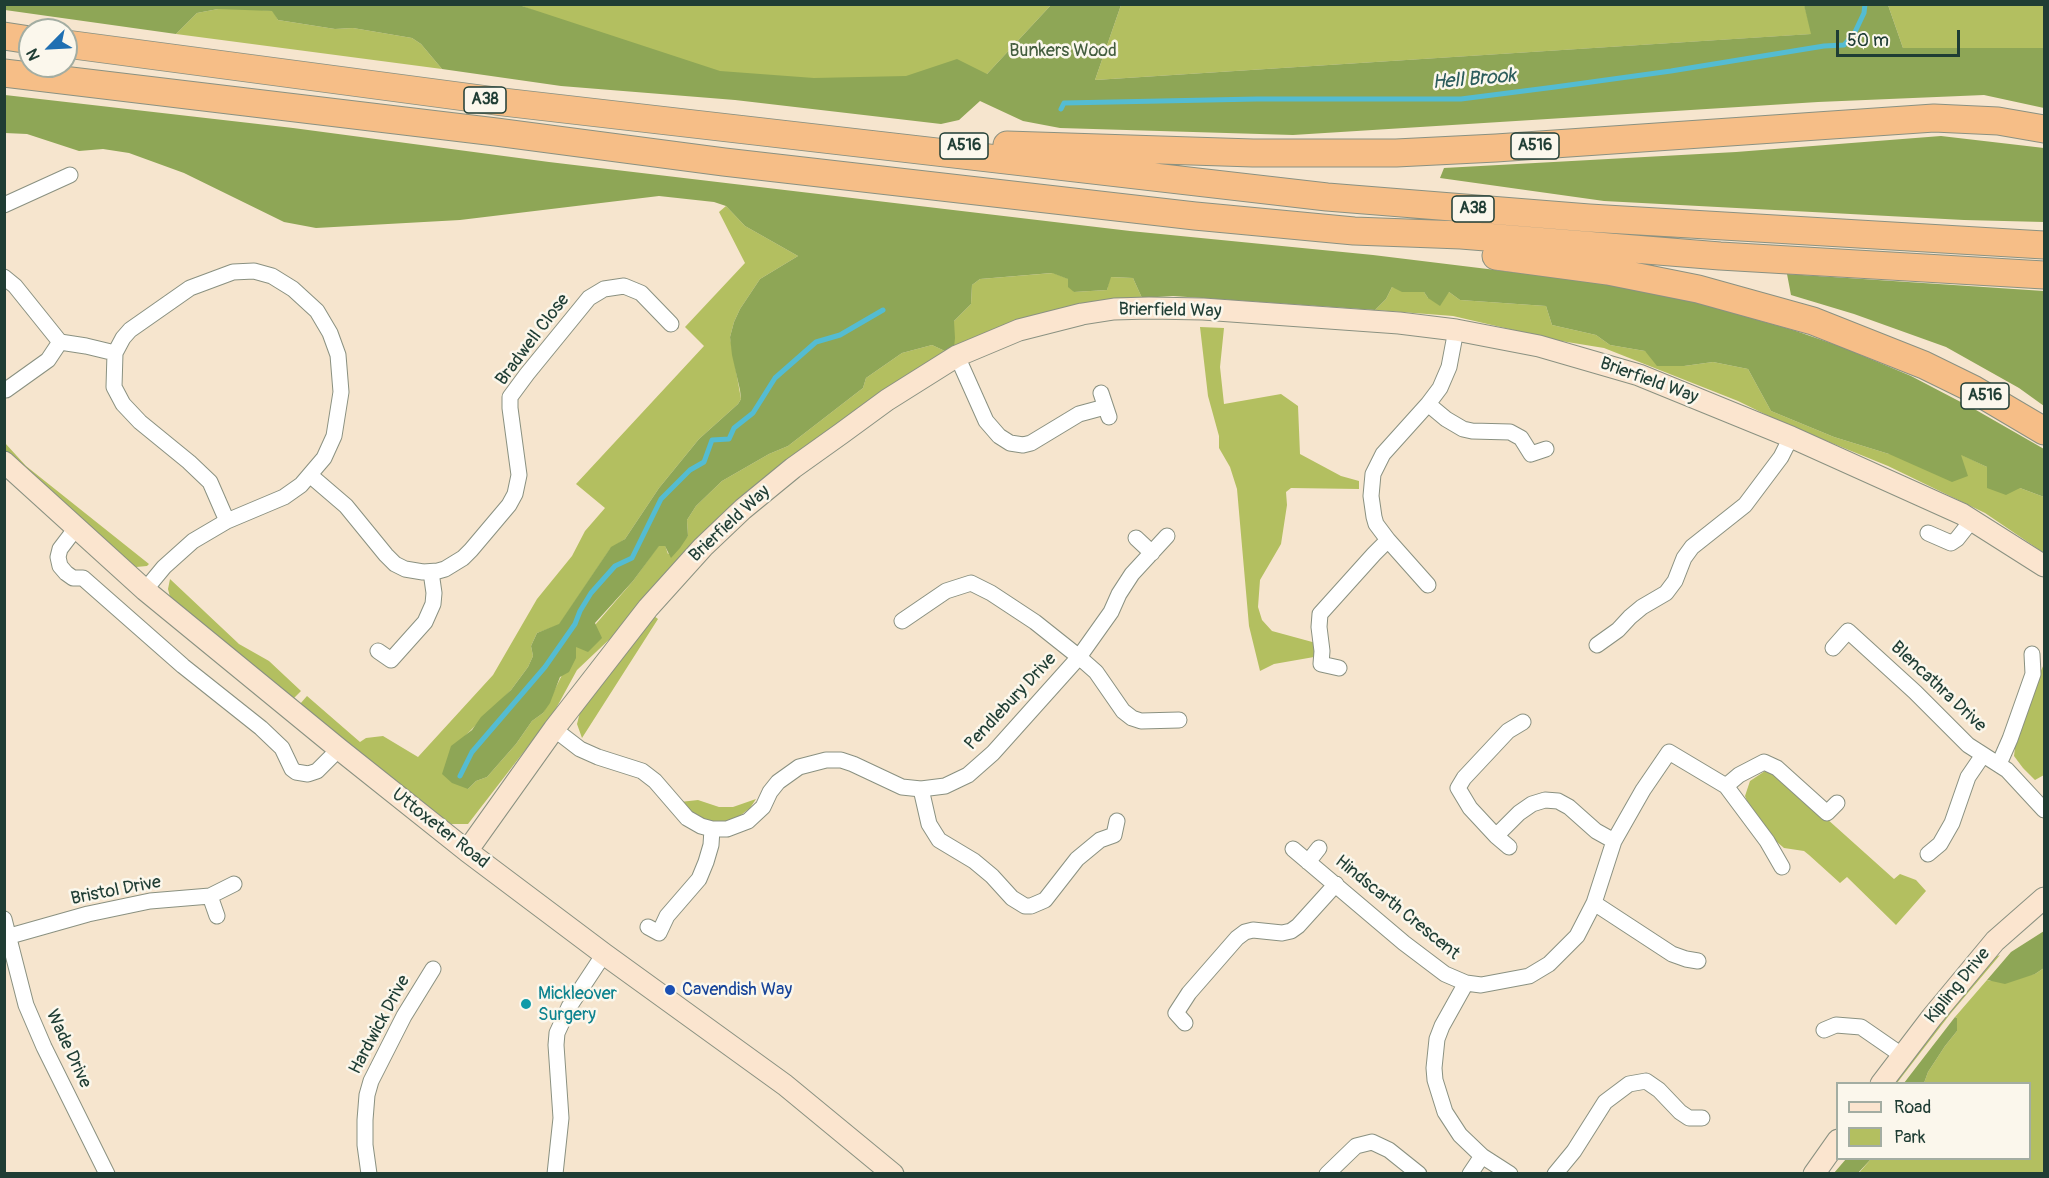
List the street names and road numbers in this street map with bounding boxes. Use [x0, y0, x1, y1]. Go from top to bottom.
road number: A38 [464, 87, 506, 113]
road number: A516 [940, 133, 988, 159]
road number: A516 [1511, 133, 1559, 159]
road number: A38 [1452, 196, 1494, 222]
street label: Bradwell Close [491, 290, 575, 390]
street label: Brierfield Way [1118, 299, 1222, 323]
street label: Brierfield Way [1597, 353, 1701, 409]
road number: A516 [1961, 383, 2009, 409]
street label: Brierfield Way [685, 481, 775, 567]
street label: Blencathra Drive [1886, 637, 1990, 737]
street label: Pendlebury Drive [960, 649, 1062, 755]
street label: Uttoxeter Road [387, 784, 493, 874]
street label: Hindscarth Crescent [1330, 851, 1464, 965]
street label: Bristol Drive [69, 872, 163, 910]
street label: Kipling Drive [1921, 944, 1995, 1028]
street label: Hardwick Drive [345, 972, 415, 1078]
street label: Wade Drive [40, 1006, 96, 1092]

